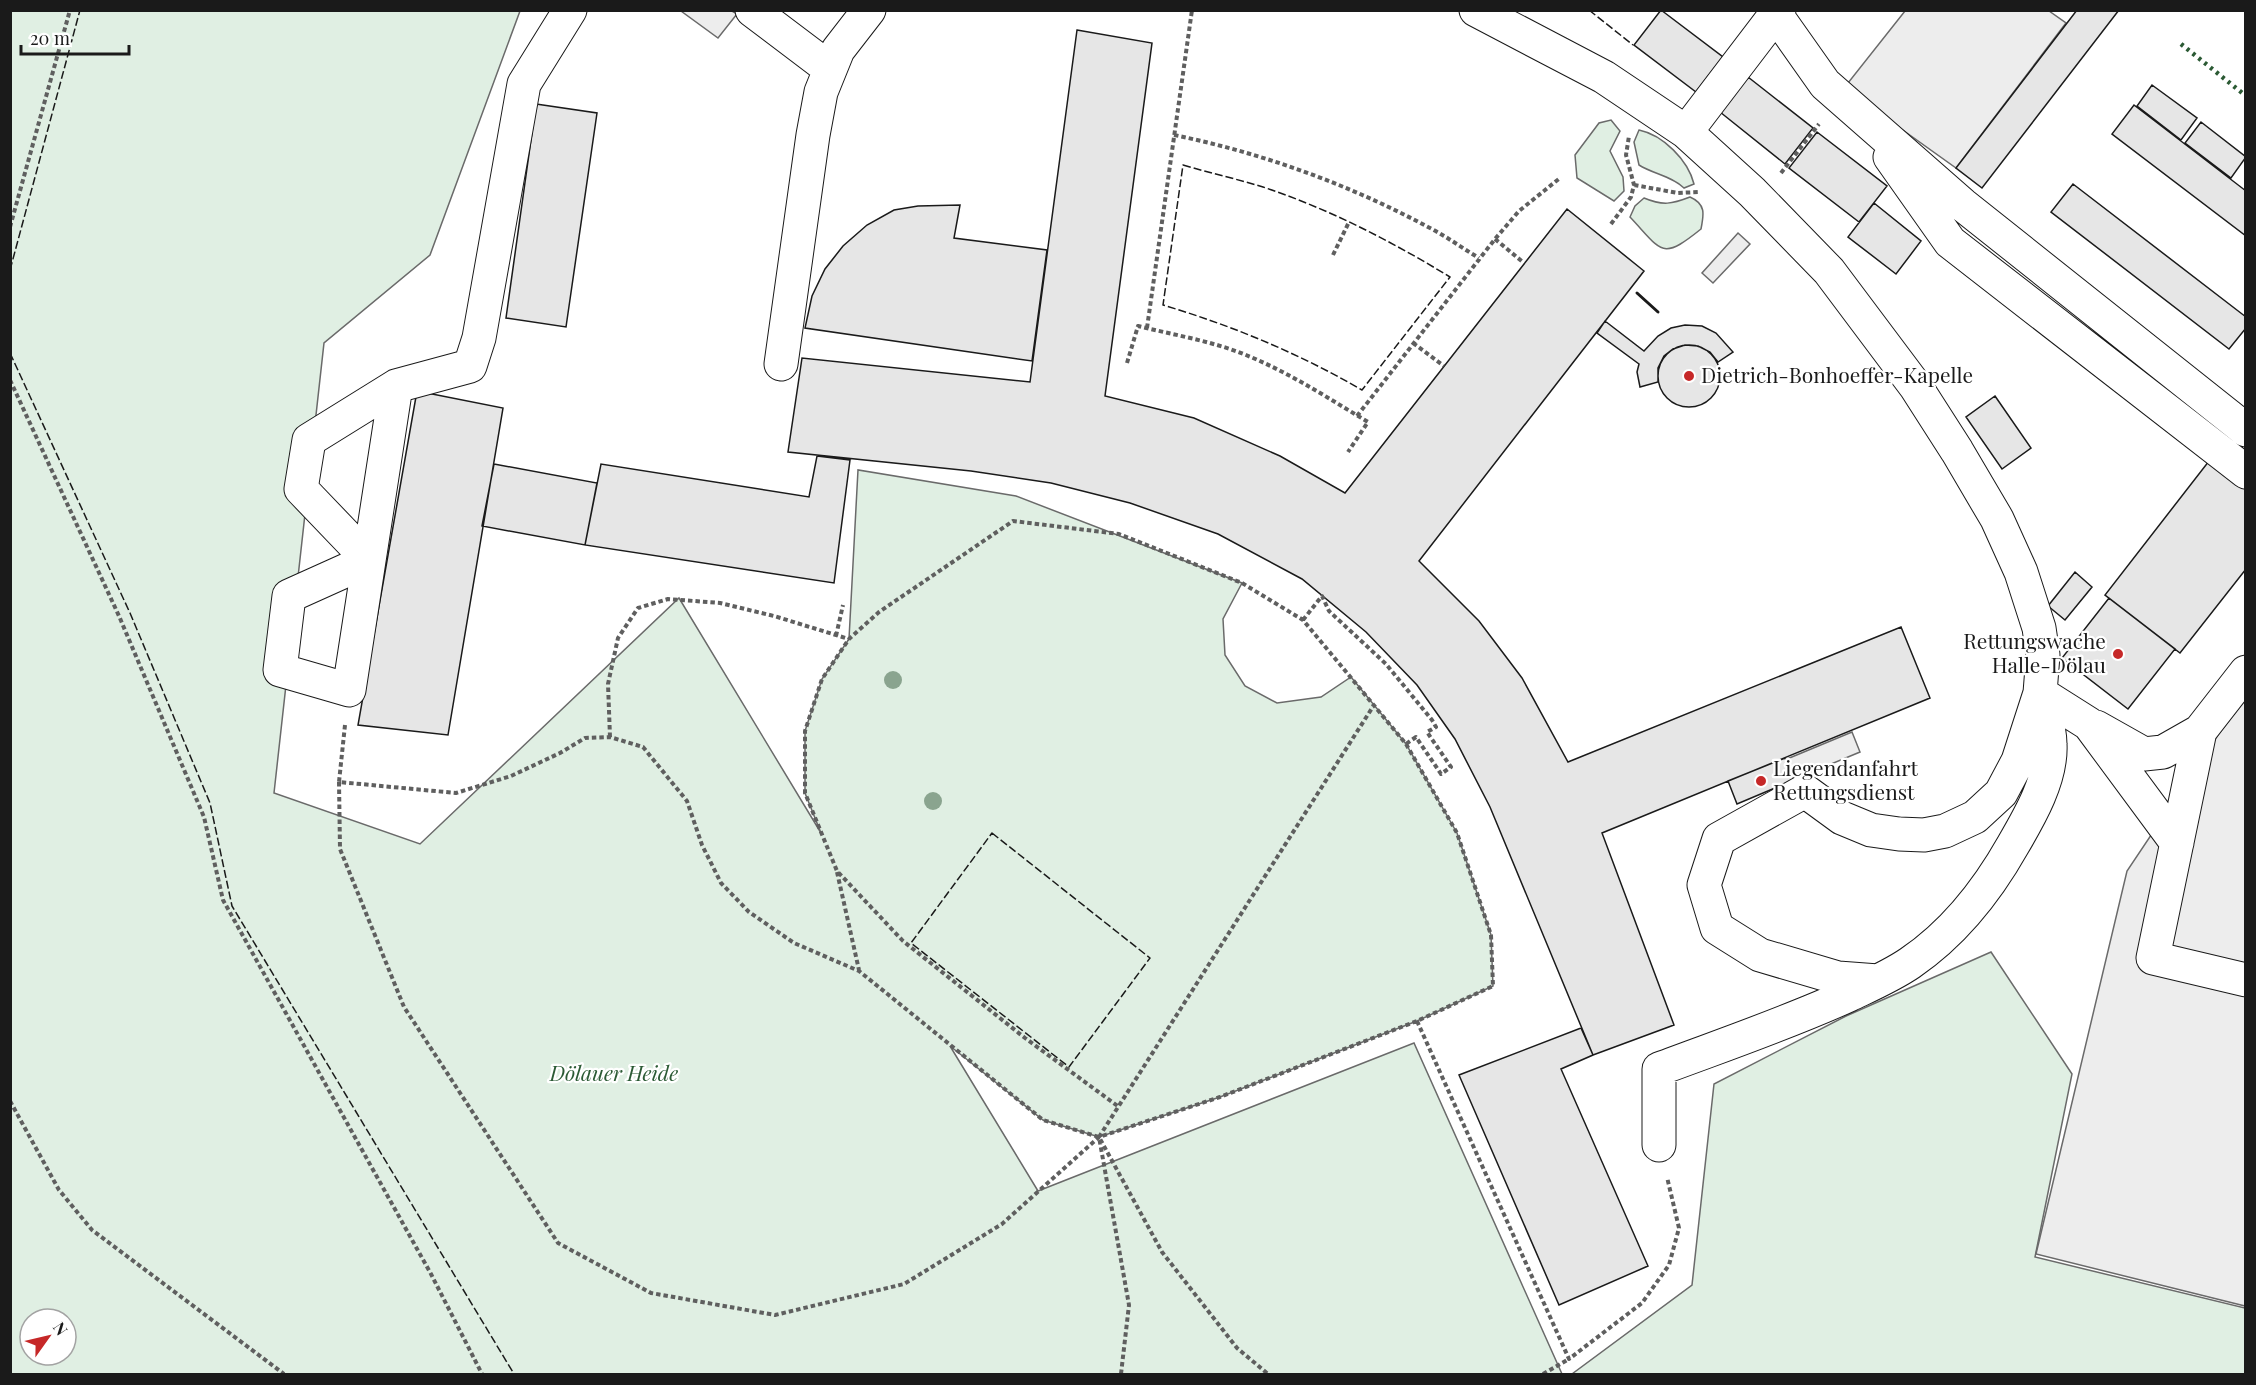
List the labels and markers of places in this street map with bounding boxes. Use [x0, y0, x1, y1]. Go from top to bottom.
place label: Dietrich-Bonhoeffer-Kapelle [1701, 360, 1973, 388]
marker: Dietrich-Bonhoeffer-Kapelle [1682, 369, 1696, 383]
place label: Rettungswache Halle-Dölau [1963, 626, 2106, 678]
marker: Rettungswache Halle-Dölau [2111, 647, 2125, 661]
place label: Liegendanfahrt Rettungsdienst [1773, 753, 1918, 805]
marker: Liegendanfahrt Rettungsdienst [1754, 774, 1768, 788]

